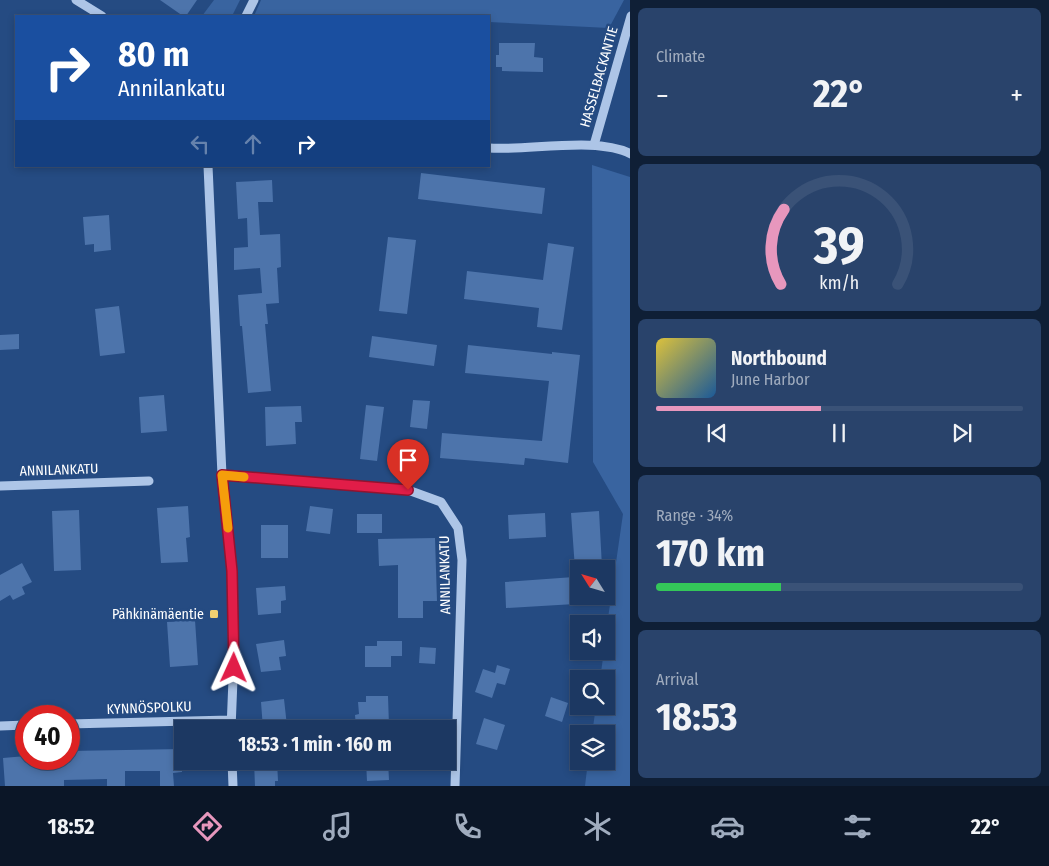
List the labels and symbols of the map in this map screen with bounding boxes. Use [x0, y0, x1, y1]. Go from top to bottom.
street label: HASSELBACKANTIE [576, 24, 622, 129]
pin [387, 439, 429, 490]
street label: ANNILANKATU [19, 460, 99, 480]
street label: ANNILANKATU [436, 535, 454, 615]
north arrow [570, 560, 615, 605]
place label: Pähkinämäentie [112, 606, 204, 623]
marker: Pähkinämäentie [208, 608, 220, 620]
position arrow [207, 641, 259, 693]
street label: KYNNÖSPOLKU [106, 697, 192, 718]
speed limit sign: 40 [15, 705, 80, 770]

